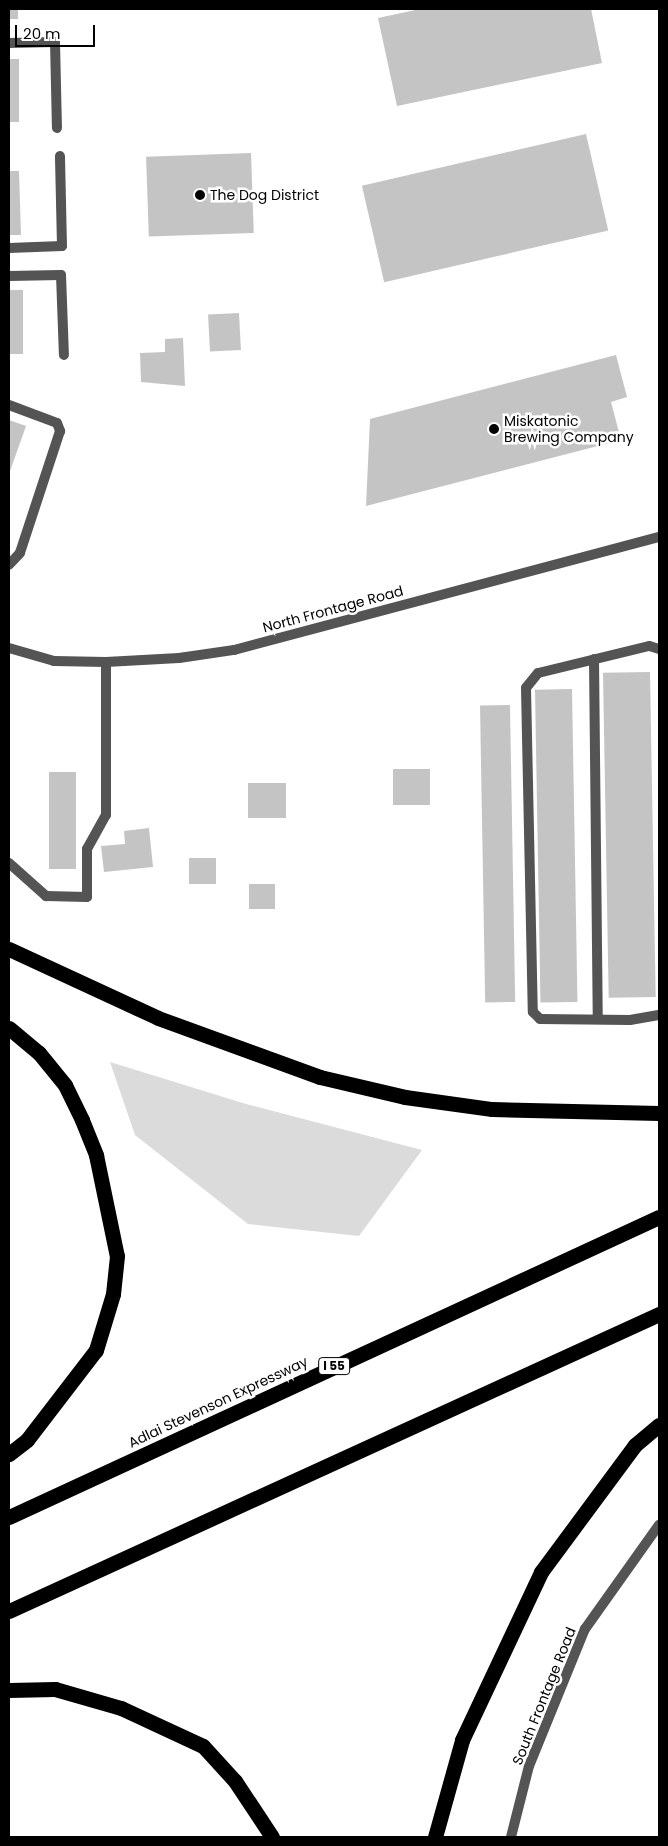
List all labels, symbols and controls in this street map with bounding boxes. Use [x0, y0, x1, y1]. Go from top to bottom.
scale bar [18, 15, 98, 47]
text: 20 m [23, 23, 61, 44]
place label: The Dog District [210, 187, 319, 203]
marker: The Dog District [194, 189, 206, 201]
place label: Miskatonic Brewing Company [504, 413, 634, 446]
marker: Miskatonic Brewing Company [488, 423, 500, 435]
street label: North Frontage Road [261, 582, 405, 636]
street label: Adlai Stevenson Expressway [126, 1353, 310, 1451]
road number: I 55 [318, 1356, 350, 1375]
street label: South Frontage Road [509, 1625, 579, 1767]

